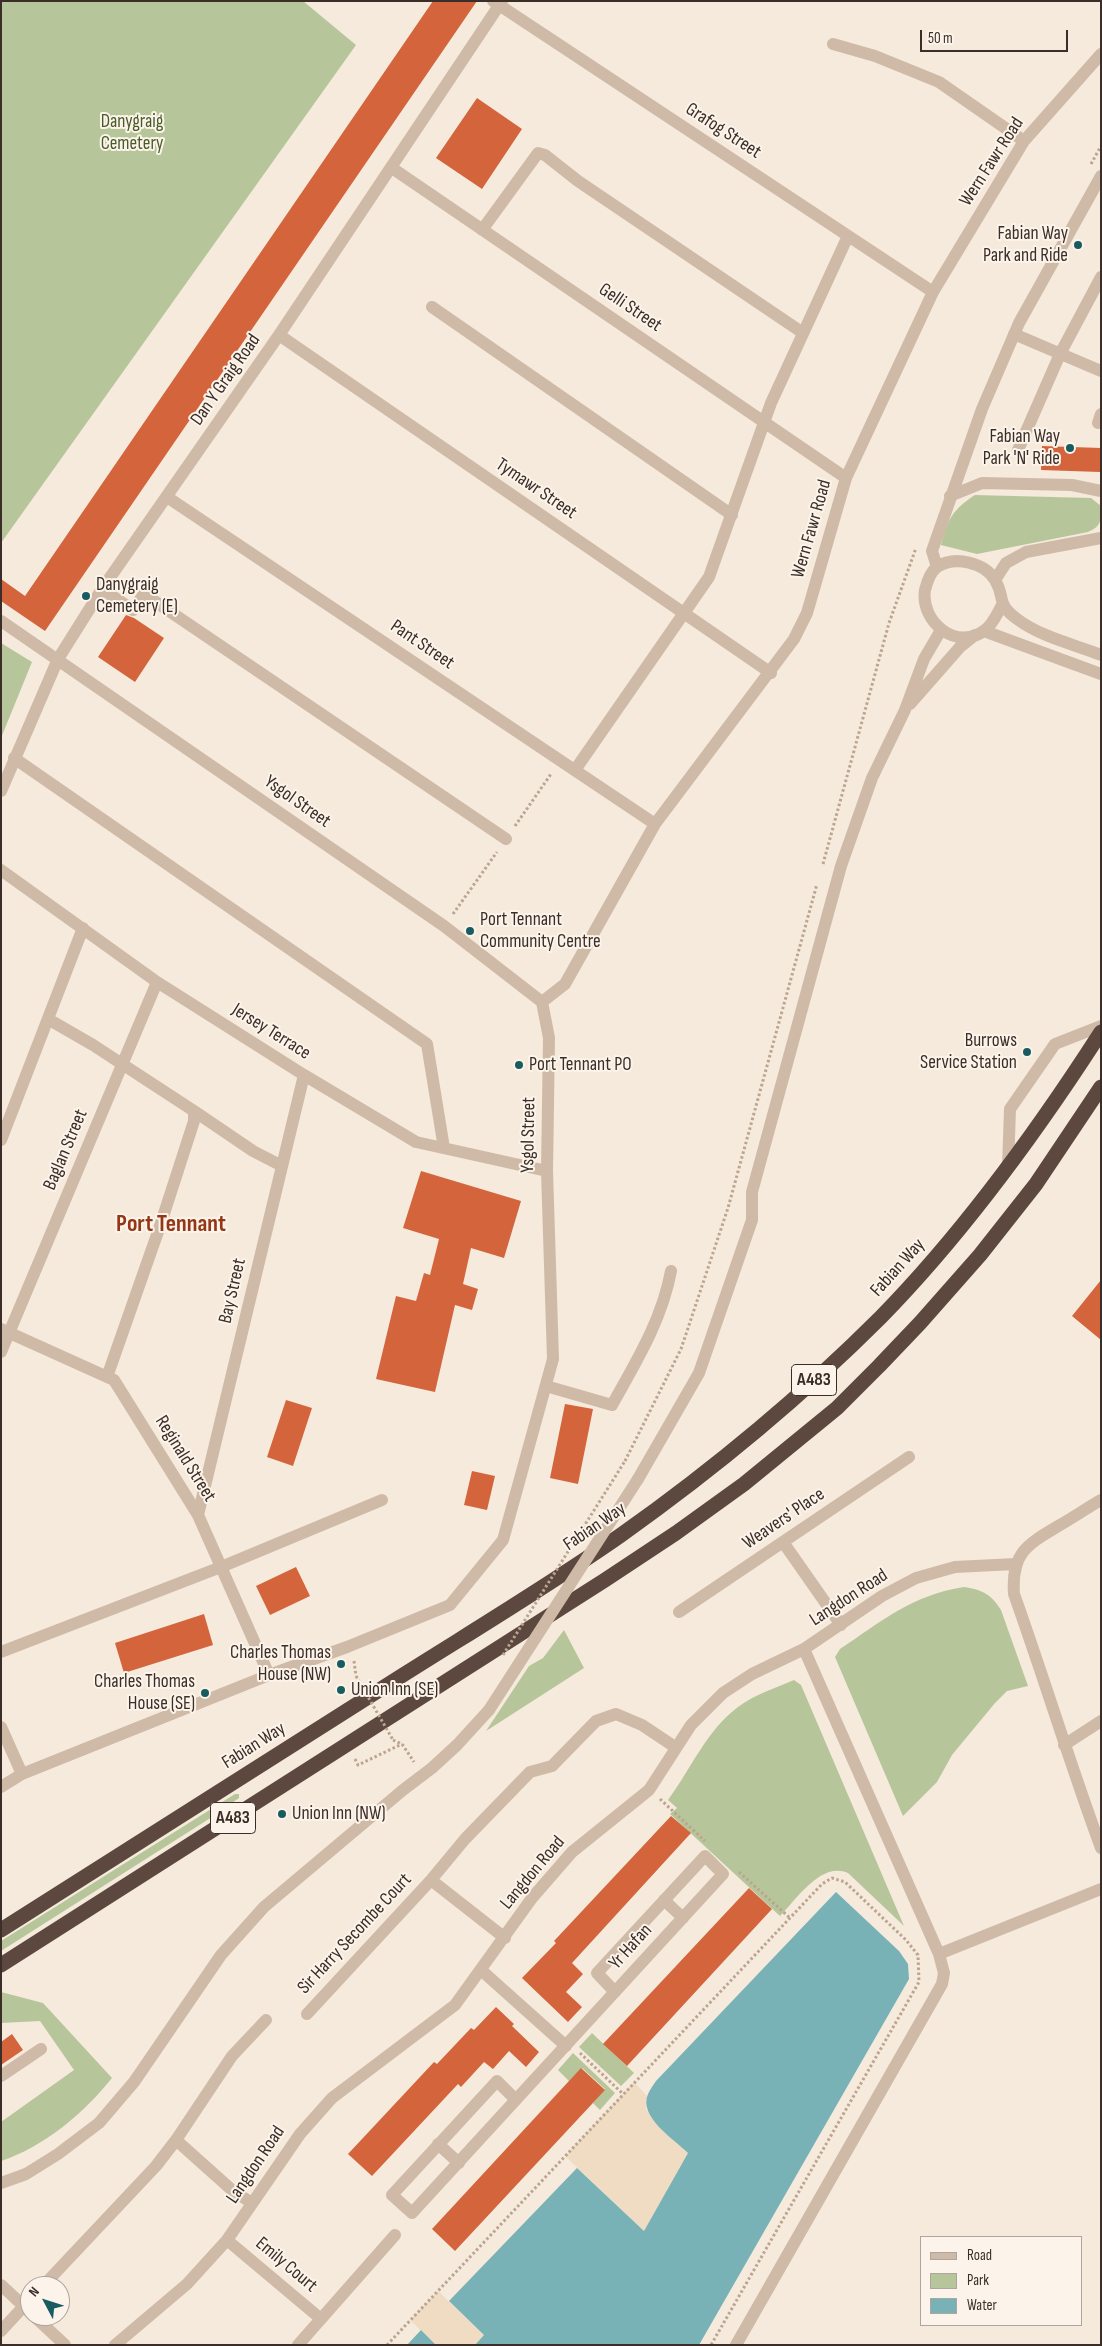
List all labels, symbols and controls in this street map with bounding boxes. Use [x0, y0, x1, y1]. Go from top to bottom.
scale bar [922, 20, 1070, 52]
text: 50 m [928, 29, 953, 48]
street label: Grafog Street [681, 98, 765, 164]
park label: Danygraig Cemetery [101, 111, 163, 155]
street label: Wern Fawr Road [955, 113, 1029, 211]
place label: Fabian Way Park and Ride [983, 223, 1068, 267]
marker: Fabian Way Park and Ride [1072, 239, 1084, 251]
street label: Gelli Street [594, 279, 666, 337]
street label: Dan Y Graig Road [186, 330, 266, 430]
place label: Fabian Way Park 'N' Ride [983, 426, 1060, 470]
marker: Fabian Way Park 'N' Ride [1064, 442, 1076, 454]
street label: Tymawr Street [491, 454, 581, 524]
street label: Wern Fawr Road [787, 477, 837, 581]
place label: Danygraig Cemetery (E) [96, 574, 178, 618]
marker: Danygraig Cemetery (E) [80, 590, 92, 602]
street label: Pant Street [386, 615, 458, 675]
street label: Ysgol Street [259, 771, 335, 833]
place label: Port Tennant Community Centre [480, 909, 601, 953]
marker: Port Tennant Community Centre [464, 925, 476, 937]
street label: Jersey Terrace [227, 999, 315, 1065]
place label: Burrows Service Station [920, 1030, 1017, 1074]
marker: Burrows Service Station [1021, 1046, 1033, 1058]
place label: Port Tennant PO [529, 1054, 632, 1076]
marker: Port Tennant PO [513, 1059, 525, 1071]
street label: Ysgol Street [517, 1097, 541, 1173]
street label: Baglan Street [39, 1106, 93, 1194]
district label: Port Tennant [116, 1211, 226, 1239]
street label: Fabian Way [866, 1234, 930, 1302]
street label: Bay Street [214, 1256, 252, 1326]
road number: A483 [792, 1364, 836, 1396]
street label: Reginald Street [150, 1412, 220, 1506]
street label: Weavers' Place [739, 1483, 829, 1555]
street label: Fabian Way [559, 1498, 631, 1556]
street label: Langdon Road [806, 1564, 892, 1632]
place label: Charles Thomas House (NW) [230, 1642, 331, 1686]
marker: Charles Thomas House (NW) [335, 1658, 347, 1670]
place label: Charles Thomas House (SE) [94, 1671, 195, 1715]
place label: Union Inn (SE) [351, 1679, 438, 1701]
marker: Union Inn (SE) [335, 1684, 347, 1696]
marker: Charles Thomas House (SE) [199, 1687, 211, 1699]
street label: Fabian Way [218, 1718, 290, 1774]
road number: A483 [210, 1802, 256, 1834]
place label: Union Inn (NW) [292, 1803, 386, 1825]
marker: Union Inn (NW) [276, 1808, 288, 1820]
street label: Langdon Road [496, 1832, 570, 1914]
street label: Sir Harry Secombe Court [293, 1869, 417, 1999]
street label: Yr Hafan [605, 1920, 657, 1974]
street label: Langdon Road [222, 2122, 290, 2208]
street label: Emily Court [250, 2233, 322, 2297]
legend [920, 2236, 1082, 2326]
text: Road [967, 2246, 992, 2265]
text: Park [967, 2271, 989, 2290]
north arrow [20, 2276, 70, 2326]
text: N [25, 2283, 43, 2300]
text: Water [967, 2296, 997, 2315]

